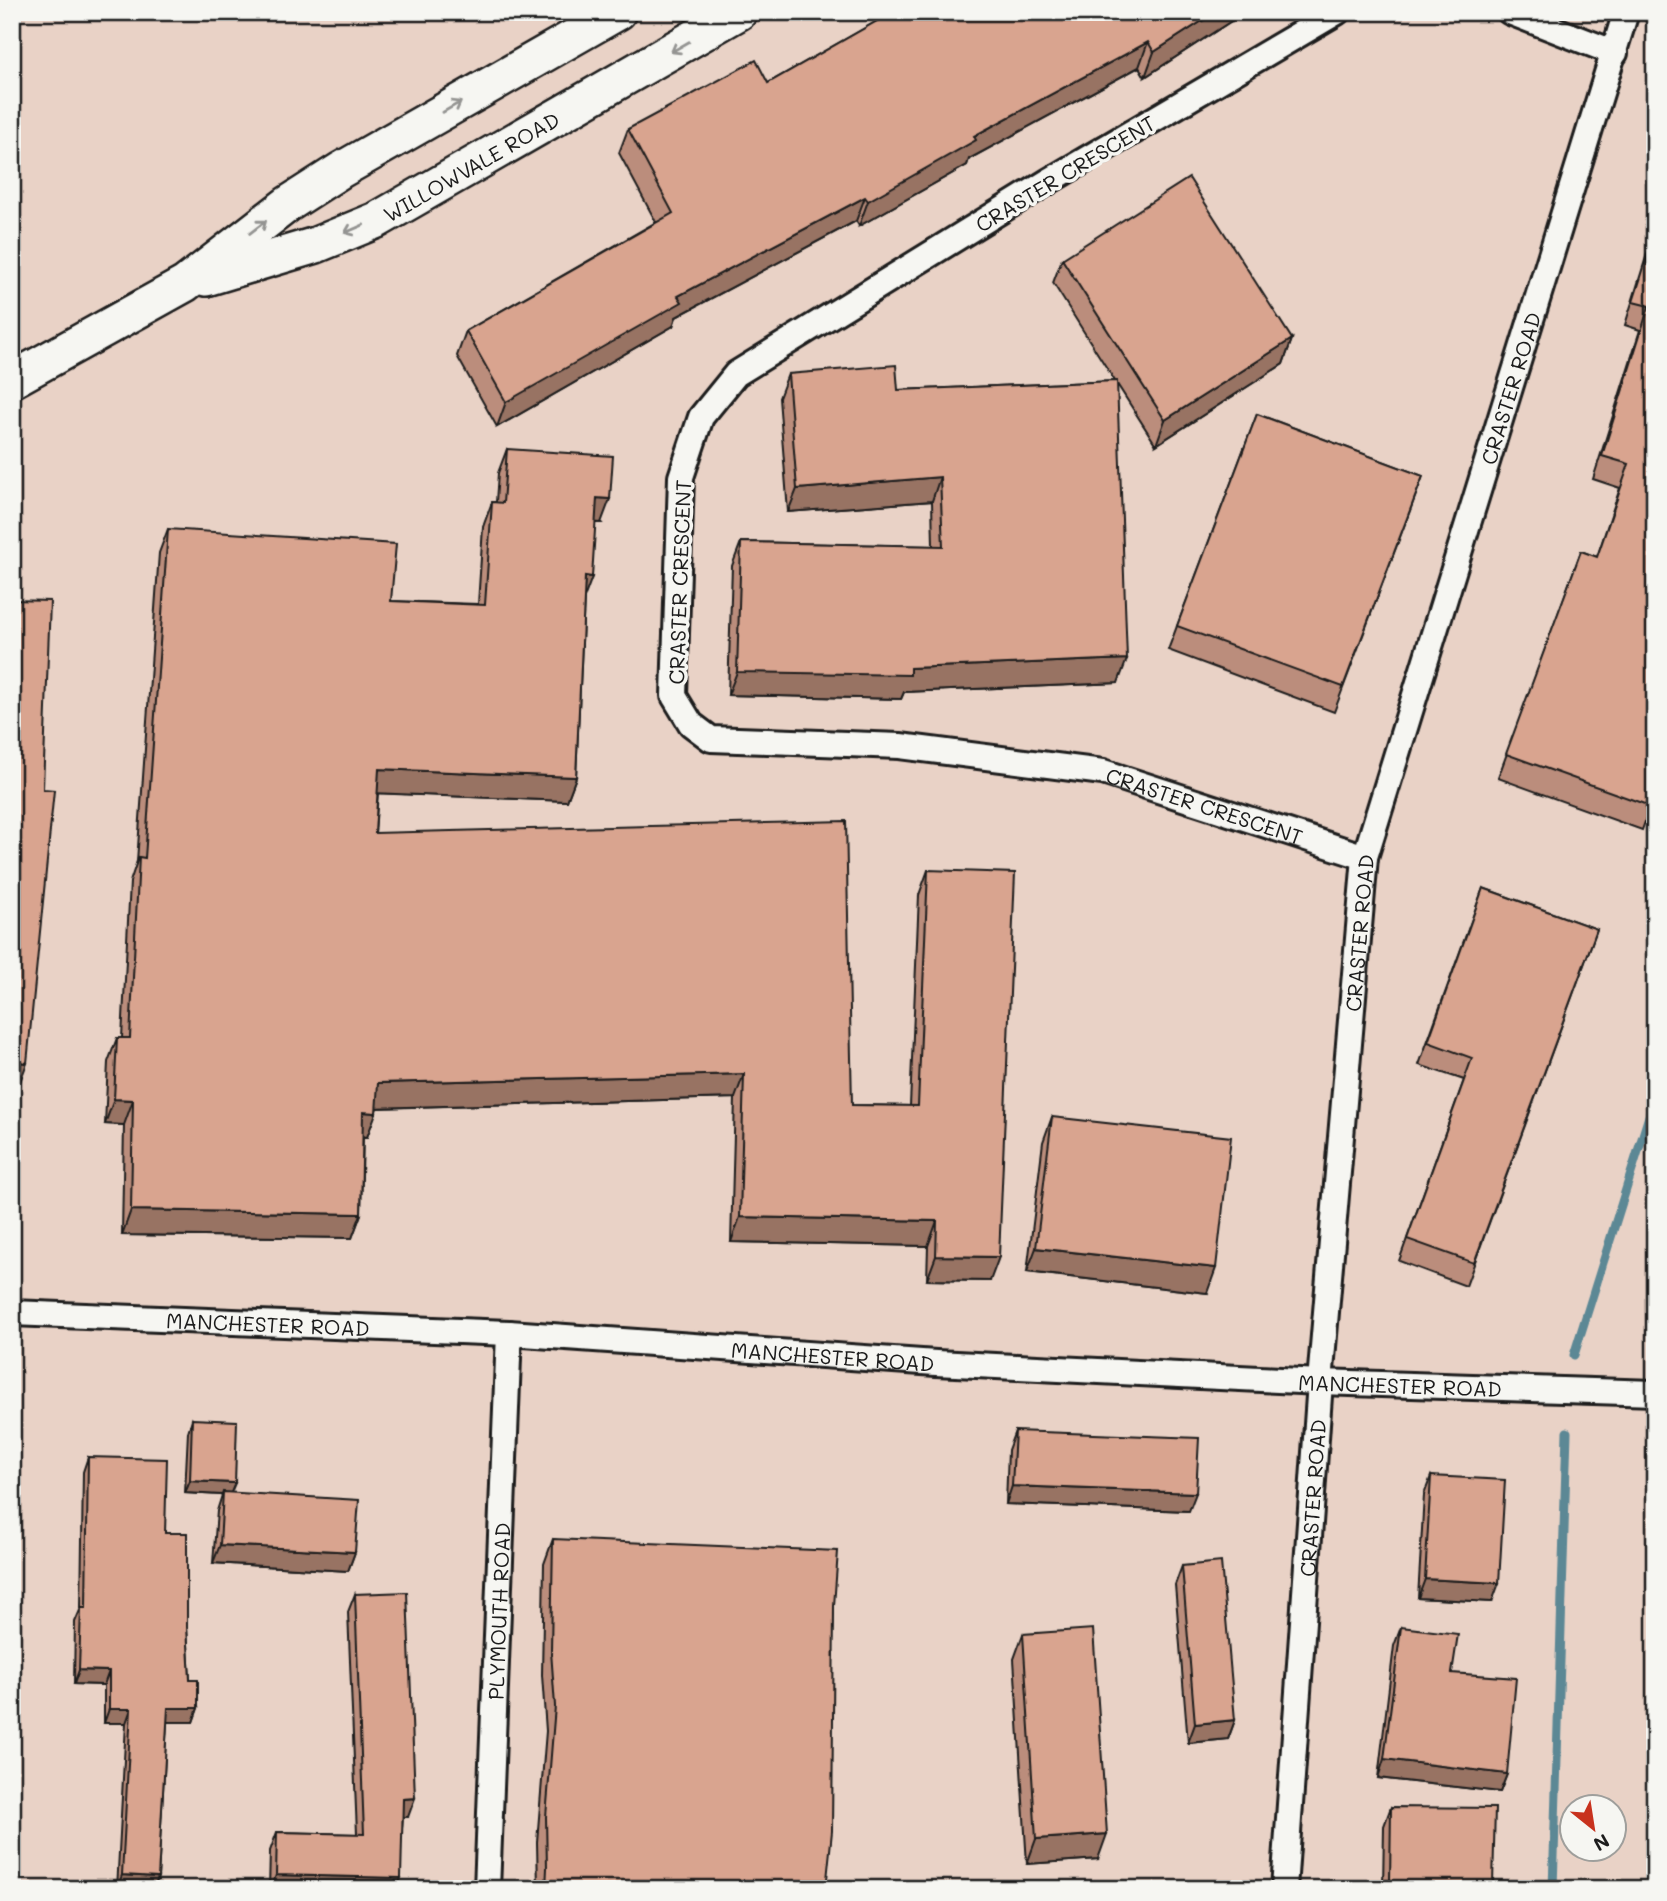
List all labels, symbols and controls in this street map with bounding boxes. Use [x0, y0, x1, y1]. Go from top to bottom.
one-way arrow [671, 40, 691, 54]
one-way arrow [441, 100, 461, 114]
street label: WILLOWVALE ROAD [378, 105, 564, 227]
street label: CRASTER CRESCENT [970, 109, 1160, 237]
one-way arrow [249, 219, 267, 234]
one-way arrow [343, 224, 365, 237]
street label: CRASTER ROAD [1474, 309, 1546, 467]
street label: CRASTER CRESCENT [662, 479, 696, 685]
street label: CRASTER CRESCENT [1103, 760, 1307, 850]
street label: CRASTER ROAD [1338, 853, 1379, 1013]
street label: MANCHESTER ROAD [165, 1306, 370, 1341]
street label: MANCHESTER ROAD [730, 1335, 935, 1376]
street label: MANCHESTER ROAD [1298, 1367, 1502, 1401]
street label: CRASTER ROAD [1293, 1418, 1331, 1578]
street label: PLYMOUTH ROAD [481, 1522, 515, 1700]
north arrow [1558, 1792, 1628, 1862]
text: N [1589, 1829, 1614, 1858]

